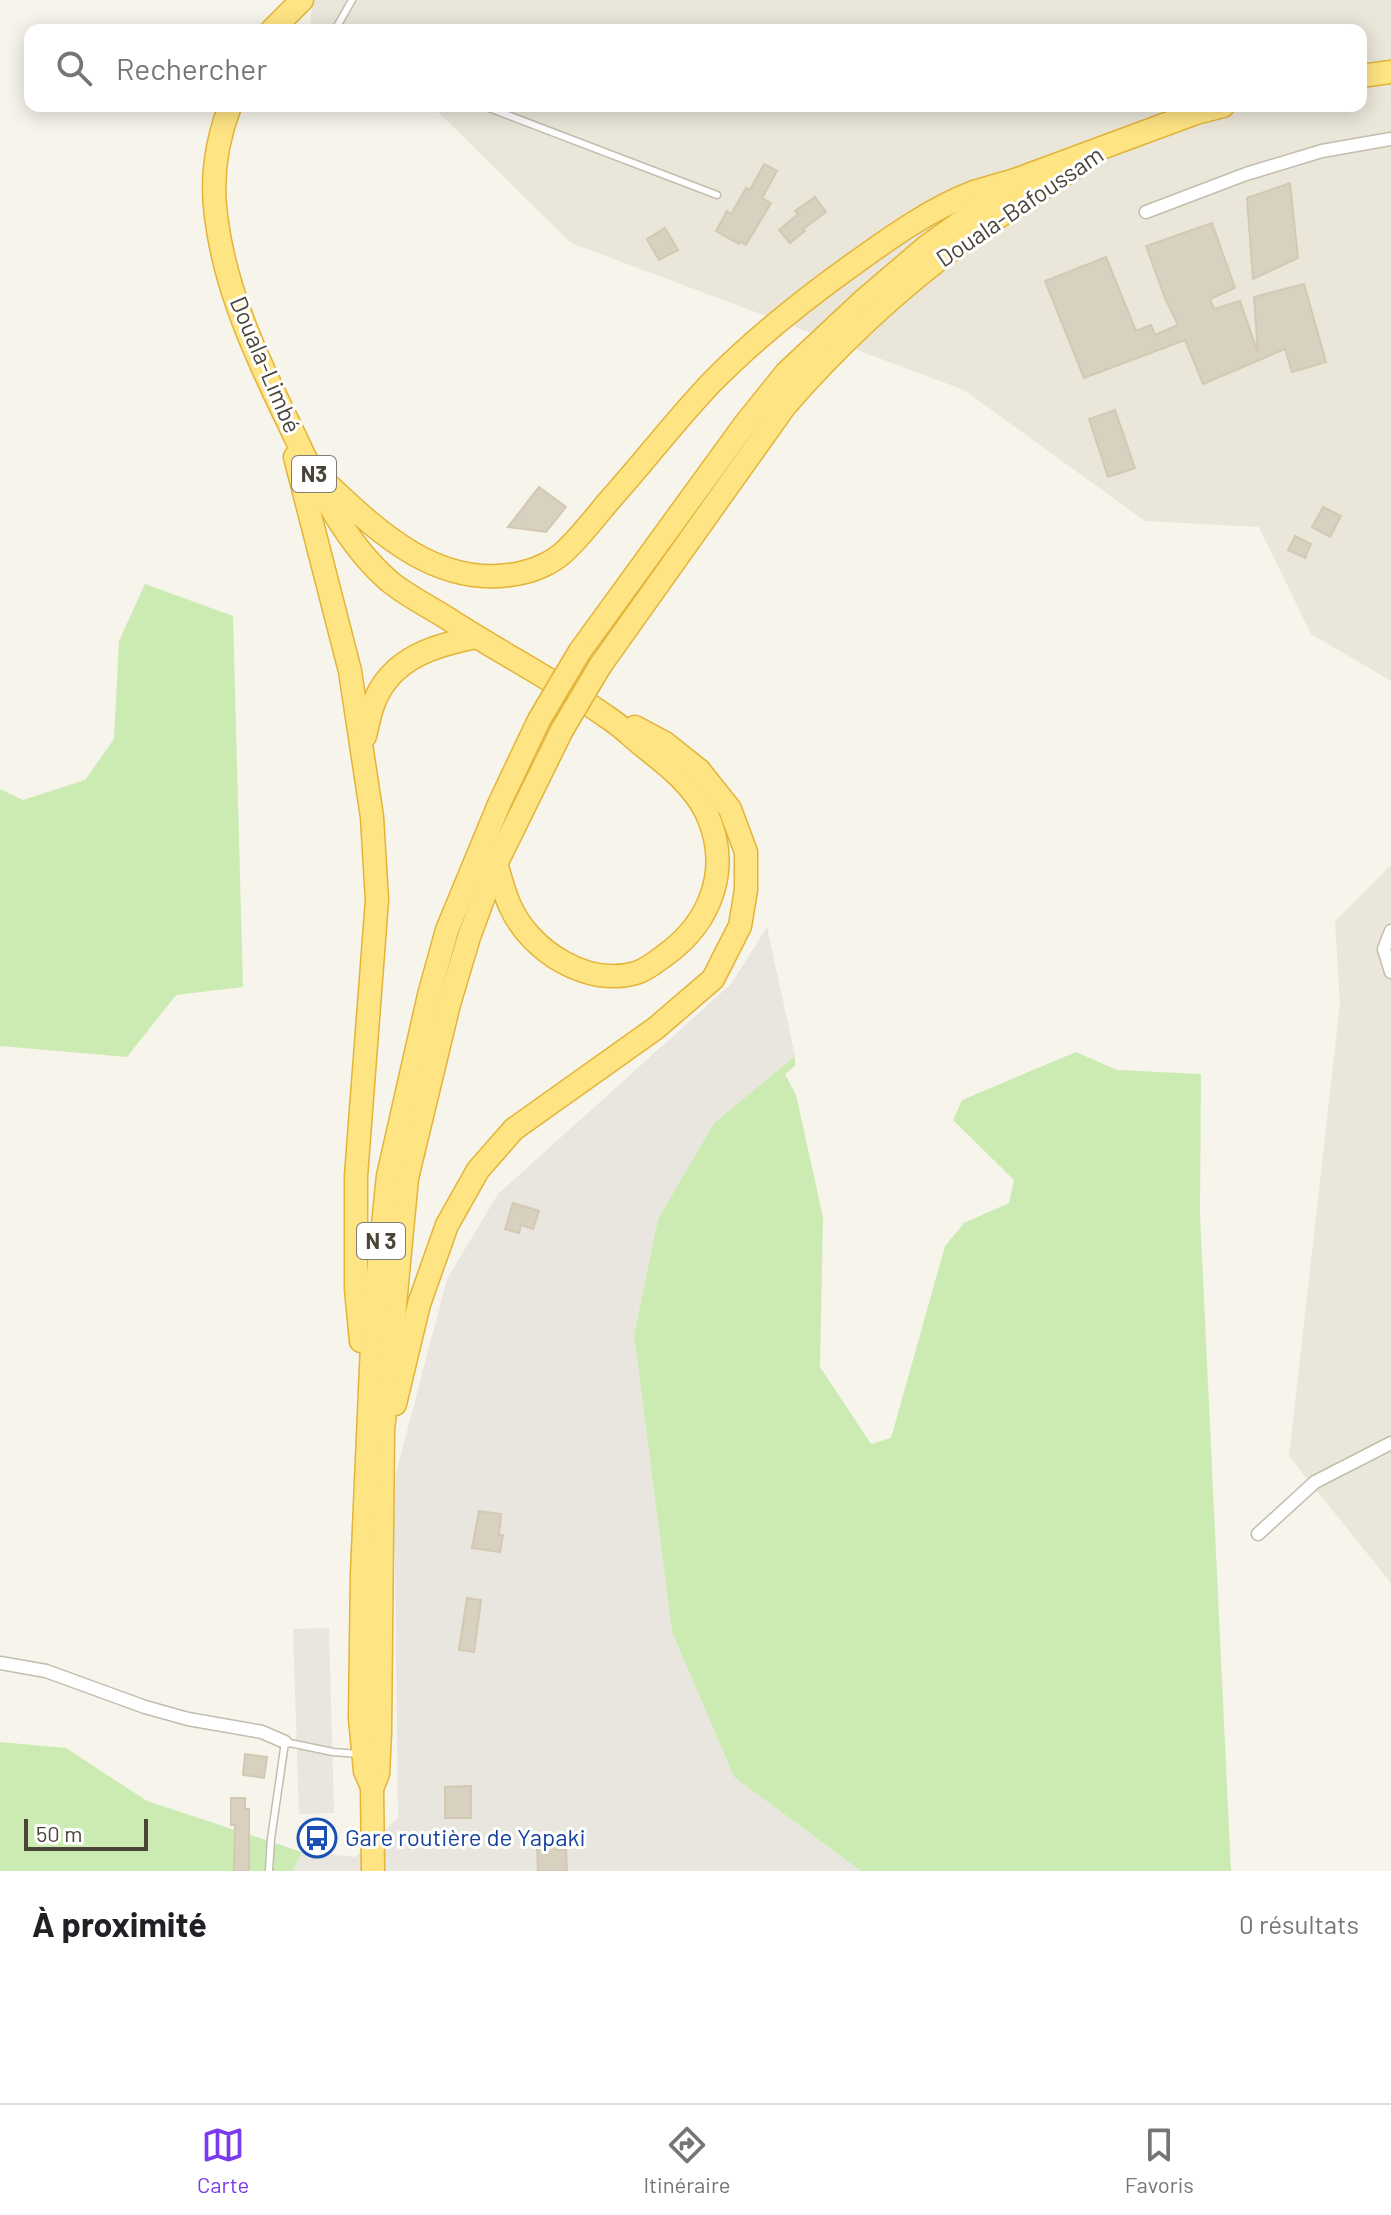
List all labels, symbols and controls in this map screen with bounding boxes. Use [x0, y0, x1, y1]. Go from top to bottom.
search box [24, 24, 1367, 112]
icon: search [52, 46, 96, 90]
text: Rechercher [116, 50, 267, 86]
street label: Douala-Bafoussam [930, 139, 1108, 272]
street label: Douala-Limbé [225, 292, 308, 437]
road number: N3 [292, 456, 336, 492]
road number: N 3 [357, 1223, 405, 1259]
scale bar [24, 1815, 148, 1851]
bus stop icon: Gare routière de Yapaki [296, 1817, 338, 1859]
text: 50 m [36, 1820, 82, 1846]
place label: Gare routière de Yapaki [345, 1822, 586, 1851]
text: À proximité [32, 1903, 207, 1944]
text: 0 résultats [1239, 1908, 1359, 1939]
tab: Carte [197, 2123, 249, 2197]
tab: Itinéraire [643, 2123, 731, 2197]
tab: Favoris [1125, 2123, 1194, 2197]

